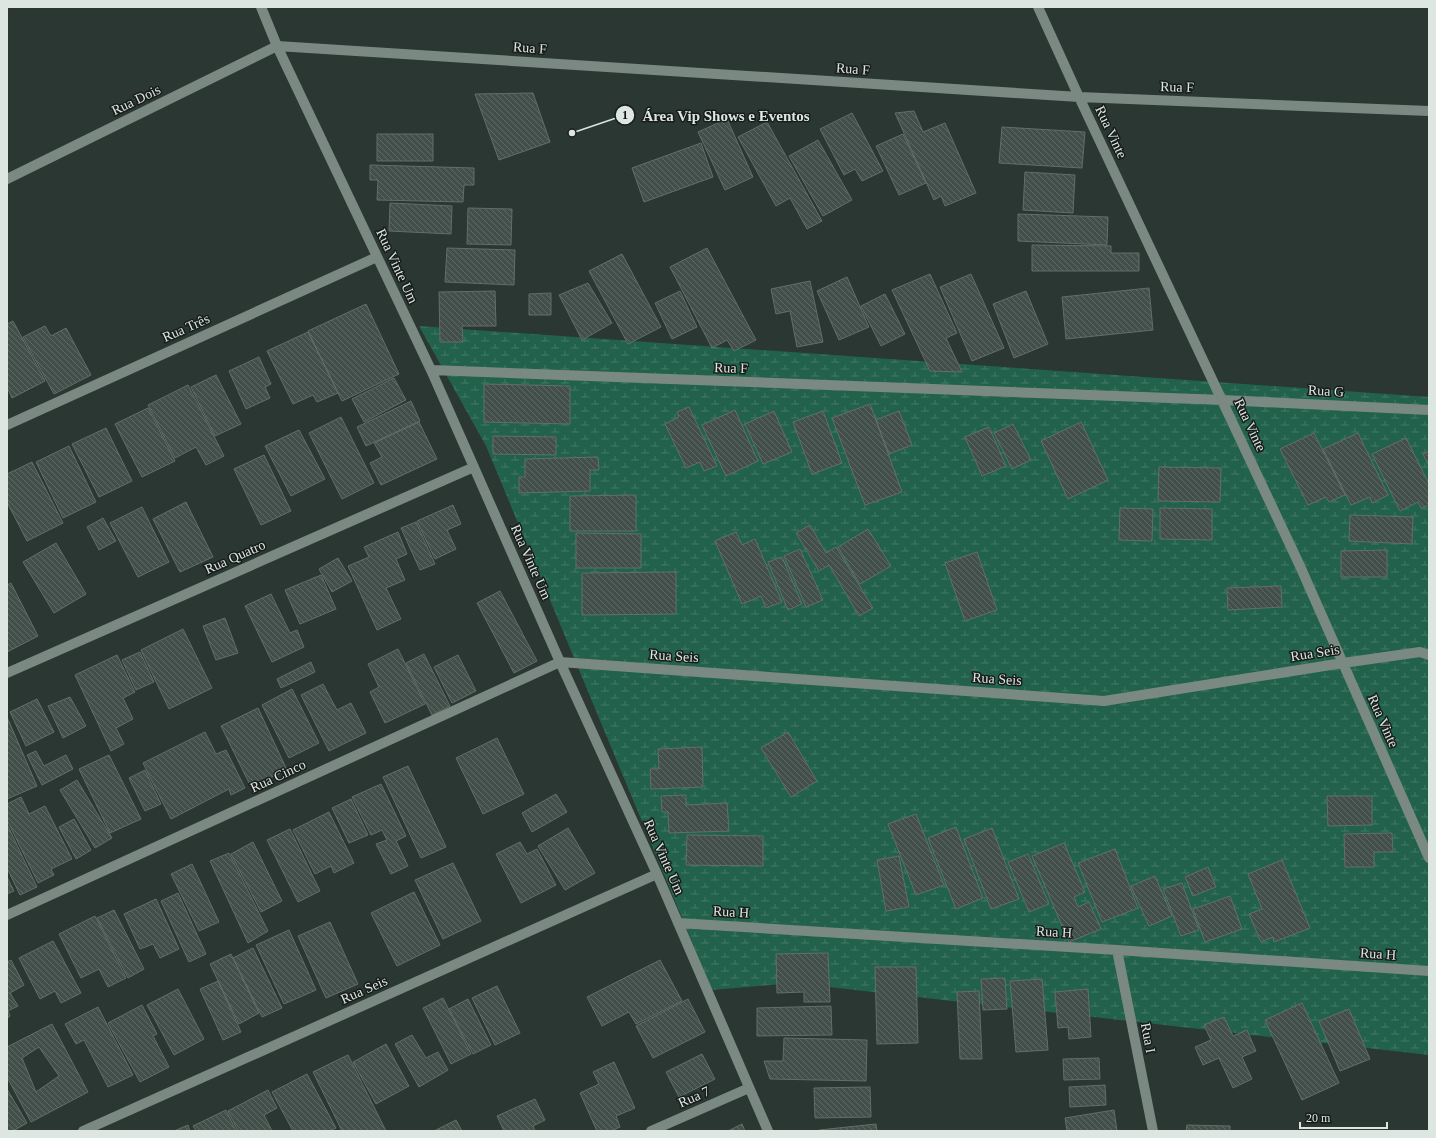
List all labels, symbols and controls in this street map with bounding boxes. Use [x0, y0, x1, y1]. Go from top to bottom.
street label: Rua F [513, 39, 548, 57]
street label: Rua F [836, 60, 871, 78]
street label: Rua F [1160, 79, 1194, 95]
street label: Rua Dois [109, 82, 163, 118]
callout: Área Vip Shows e Eventos [615, 102, 818, 129]
street label: Rua Vinte [1092, 103, 1130, 161]
text: 1 [622, 108, 628, 122]
text: Área Vip Shows e Eventos [642, 108, 810, 124]
street label: Rua Vinte Um [373, 226, 421, 306]
street label: Rua Três [160, 311, 212, 345]
street label: Rua F [714, 360, 748, 376]
street label: Rua G [1308, 383, 1344, 399]
street label: Rua Vinte [1231, 396, 1269, 454]
street label: Rua Vinte Um [508, 522, 554, 602]
street label: Rua Quatro [202, 537, 268, 577]
street label: Rua Seis [1289, 642, 1341, 664]
street label: Rua Seis [649, 647, 699, 665]
street label: Rua Seis [972, 670, 1022, 688]
street label: Rua Vinte [1365, 692, 1401, 750]
street label: Rua Cinco [248, 757, 308, 795]
street label: Rua Vinte Um [641, 817, 687, 897]
street label: Rua H [713, 904, 749, 920]
street label: Rua H [1036, 924, 1072, 940]
street label: Rua H [1359, 945, 1397, 963]
street label: Rua Seis [338, 973, 390, 1007]
street label: Rua I [1138, 1021, 1158, 1055]
street label: Rua 7 [676, 1083, 712, 1111]
scale bar [1300, 1104, 1387, 1130]
text: 20 m [1306, 1111, 1331, 1125]

